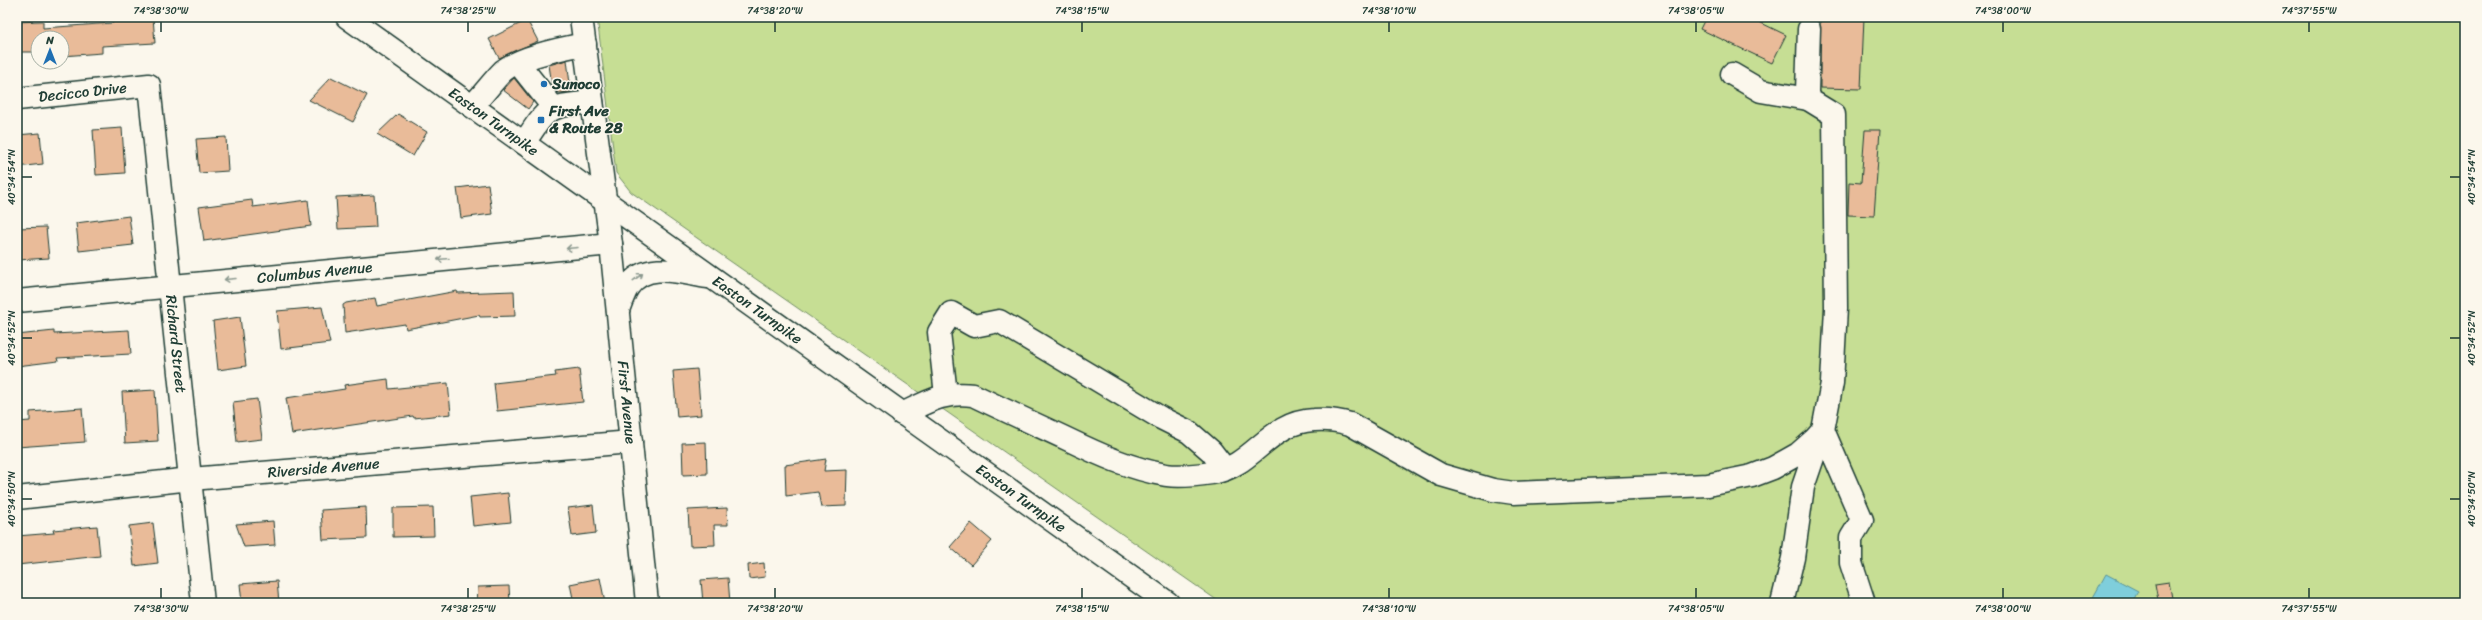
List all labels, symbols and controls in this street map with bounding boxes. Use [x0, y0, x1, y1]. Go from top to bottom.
text: 74°38'30"W [133, 2, 189, 20]
text: 74°38'25"W [440, 2, 496, 20]
text: 74°38'20"W [747, 2, 803, 20]
text: 74°38'15"W [1055, 2, 1109, 20]
text: 74°38'10"W [1362, 2, 1416, 20]
text: 74°38'05"W [1668, 2, 1724, 20]
text: 74°38'00"W [1975, 2, 2031, 20]
text: 74°37'55"W [2281, 2, 2337, 20]
north arrow [30, 30, 70, 70]
text: N [45, 31, 54, 50]
place label: Sunoco [551, 71, 601, 97]
street label: Decicco Drive [37, 74, 128, 110]
marker: Sunoco [539, 79, 549, 89]
street label: Easton Turnpike [443, 80, 544, 163]
place label: First Ave & Route 28 [548, 98, 624, 141]
marker: First Ave & Route 28 [536, 115, 546, 125]
text: 40°34'54"N [3, 149, 21, 205]
text: 40°34'54"N [2463, 149, 2481, 205]
one-way arrow [566, 244, 579, 251]
street label: Columbus Avenue [256, 254, 373, 291]
one-way arrow [437, 256, 450, 263]
street label: Easton Turnpike [707, 268, 808, 351]
one-way arrow [632, 273, 643, 281]
one-way arrow [224, 275, 237, 283]
street label: Richard Street [158, 294, 194, 395]
text: 40°34'52"N [3, 310, 21, 366]
text: 40°34'52"N [2463, 310, 2481, 366]
street label: First Avenue [610, 360, 644, 445]
street label: Riverside Avenue [266, 450, 381, 486]
street label: Easton Turnpike [970, 457, 1072, 540]
text: 40°34'50"N [3, 471, 21, 527]
text: 40°34'50"N [2463, 471, 2481, 527]
text: 74°38'30"W [133, 600, 189, 618]
text: 74°38'25"W [440, 600, 496, 618]
text: 74°38'20"W [747, 600, 803, 618]
text: 74°38'15"W [1055, 600, 1109, 618]
text: 74°38'10"W [1362, 600, 1416, 618]
text: 74°38'05"W [1668, 600, 1724, 618]
text: 74°38'00"W [1975, 600, 2031, 618]
text: 74°37'55"W [2281, 600, 2337, 618]

